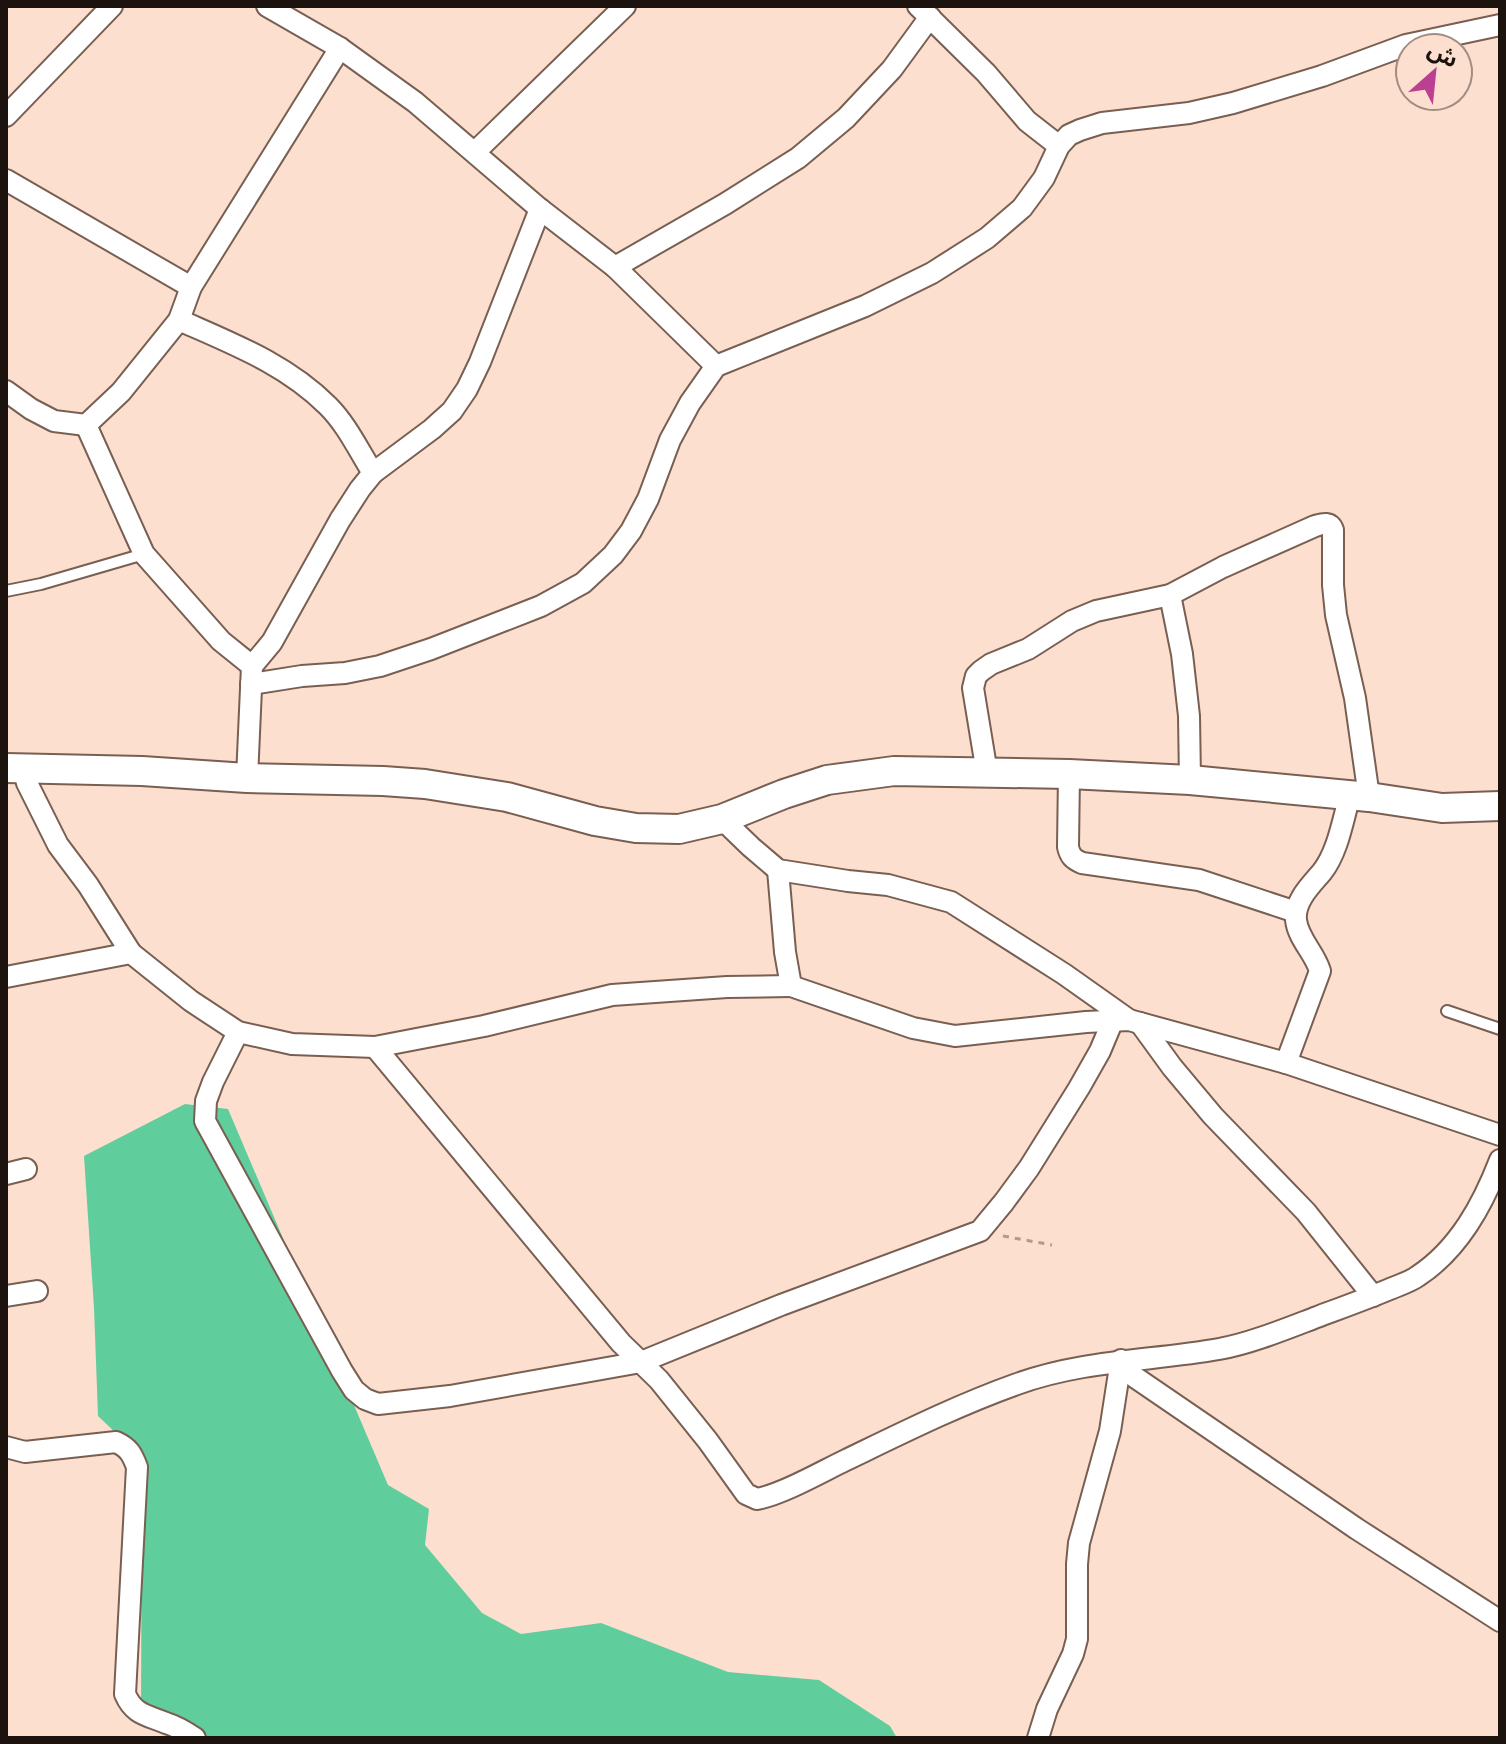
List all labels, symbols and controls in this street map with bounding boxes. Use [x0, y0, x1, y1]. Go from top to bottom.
north arrow [1394, 32, 1474, 112]
text: ش [1424, 36, 1462, 73]

